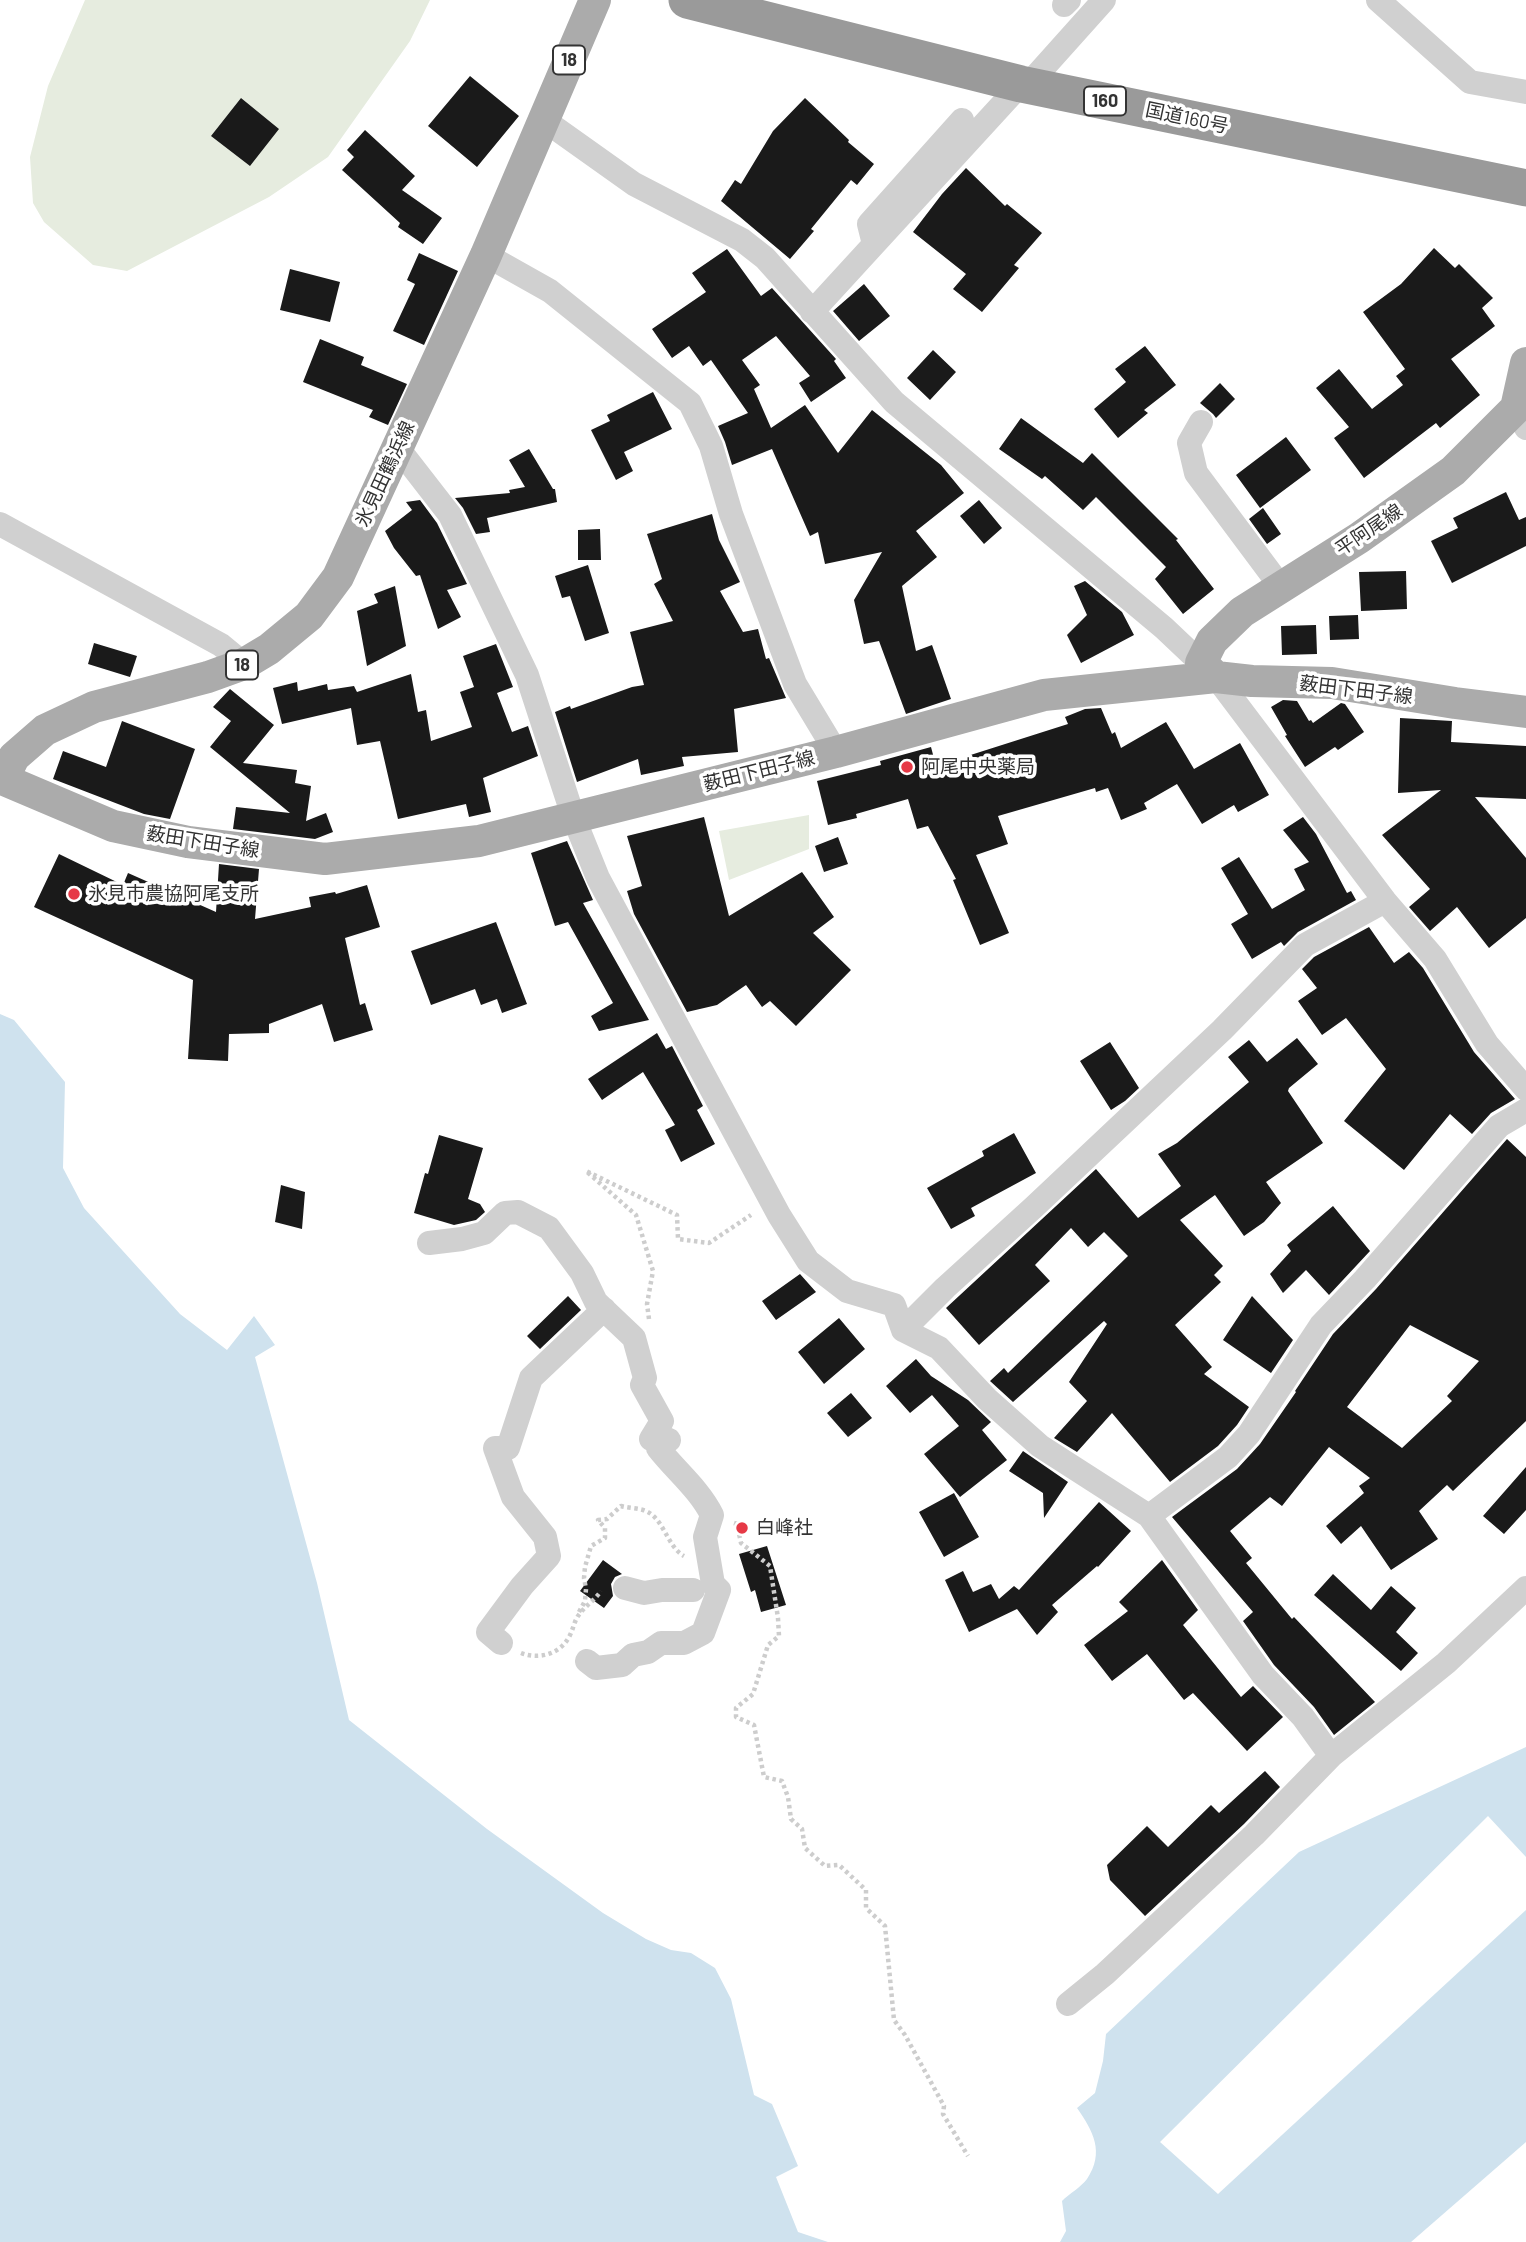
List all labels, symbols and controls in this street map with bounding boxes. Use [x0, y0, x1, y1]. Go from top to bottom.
road number: 18 [553, 46, 585, 74]
road number: 160 [1084, 86, 1126, 116]
street label: 国道160号 [1143, 98, 1231, 138]
street label: 氷見田鶴浜線 [351, 418, 419, 530]
street label: 平阿尾線 [1331, 499, 1407, 561]
road number: 18 [226, 650, 258, 680]
street label: 薮田下田子線 [1298, 672, 1414, 708]
street label: 薮田下田子線 [701, 746, 817, 796]
place label: 阿尾中央薬局 [921, 756, 1035, 778]
marker: 阿尾中央薬局 [899, 759, 915, 775]
street label: 薮田下田子線 [145, 822, 261, 862]
place label: 氷見市農協阿尾支所 [88, 883, 259, 905]
marker: 氷見市農協阿尾支所 [66, 886, 82, 902]
place label: 白峰社 [756, 1517, 813, 1539]
marker: 白峰社 [734, 1520, 750, 1536]

